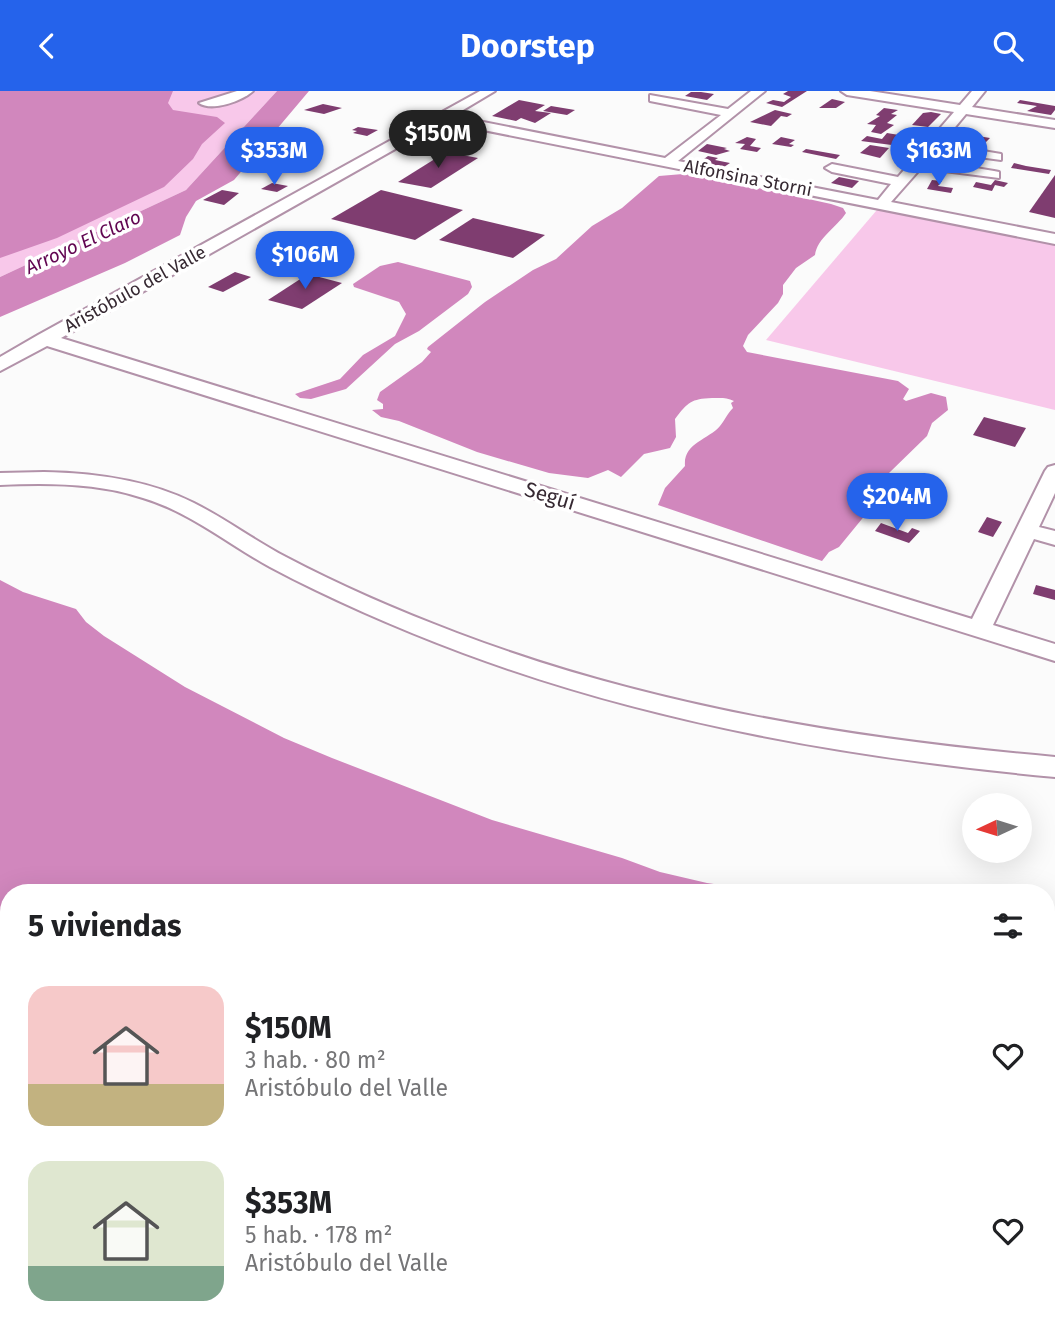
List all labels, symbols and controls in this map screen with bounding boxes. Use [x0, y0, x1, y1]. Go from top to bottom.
icon: back [28, 27, 66, 65]
text: Doorstep [460, 27, 595, 65]
icon: search [989, 27, 1027, 65]
pin: $150M [389, 111, 487, 170]
text: $150M [405, 119, 471, 147]
pin: $353M [225, 127, 323, 187]
pin: $163M [890, 127, 988, 187]
text: $353M [241, 136, 307, 164]
text: $163M [906, 136, 972, 164]
street label: Alfonsina Storni [682, 155, 814, 201]
water label: Arroyo El Claro [21, 205, 145, 279]
pin: $106M [256, 231, 354, 291]
text: $106M [272, 240, 338, 268]
street label: Aristóbulo del Valle [60, 241, 210, 337]
pin: $204M [848, 473, 946, 533]
street label: Seguí [521, 476, 579, 516]
text: $204M [863, 482, 931, 510]
north arrow [962, 793, 1032, 863]
map controls [962, 793, 1032, 863]
icon: filters [989, 907, 1027, 945]
text: 5 viviendas [28, 908, 181, 944]
text: $150M [245, 1010, 332, 1046]
icon: home [84, 1014, 168, 1098]
icon: heart [989, 1037, 1027, 1075]
text: 3 hab. · 80 m² [245, 1046, 386, 1074]
text: Aristóbulo del Valle [245, 1074, 448, 1102]
text: $353M [245, 1185, 332, 1221]
icon: home [84, 1189, 168, 1273]
icon: heart [989, 1212, 1027, 1250]
text: 5 hab. · 178 m² [245, 1221, 393, 1249]
text: Aristóbulo del Valle [245, 1249, 448, 1277]

